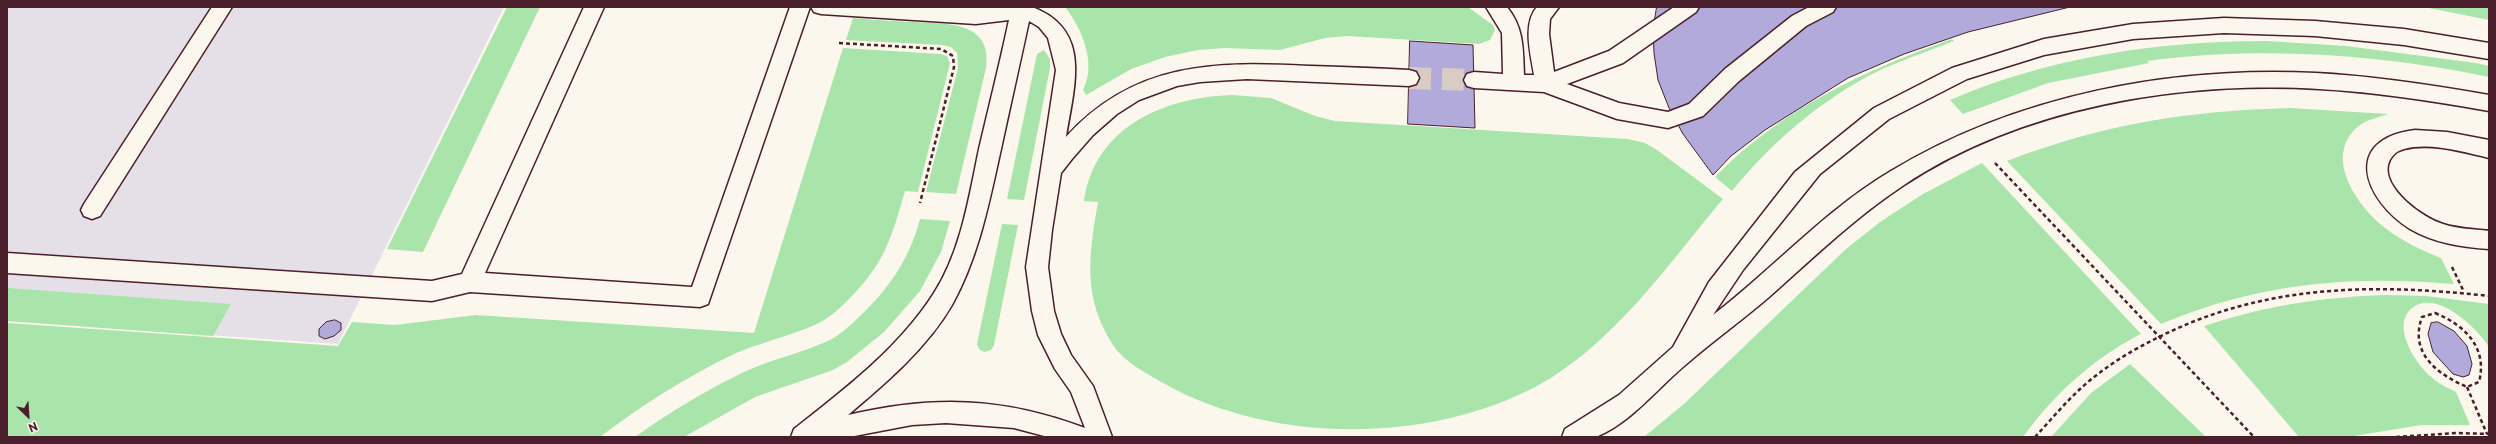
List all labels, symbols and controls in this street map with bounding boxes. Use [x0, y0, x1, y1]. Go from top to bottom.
north arrow [8, 396, 48, 436]
text: N [26, 418, 41, 437]

